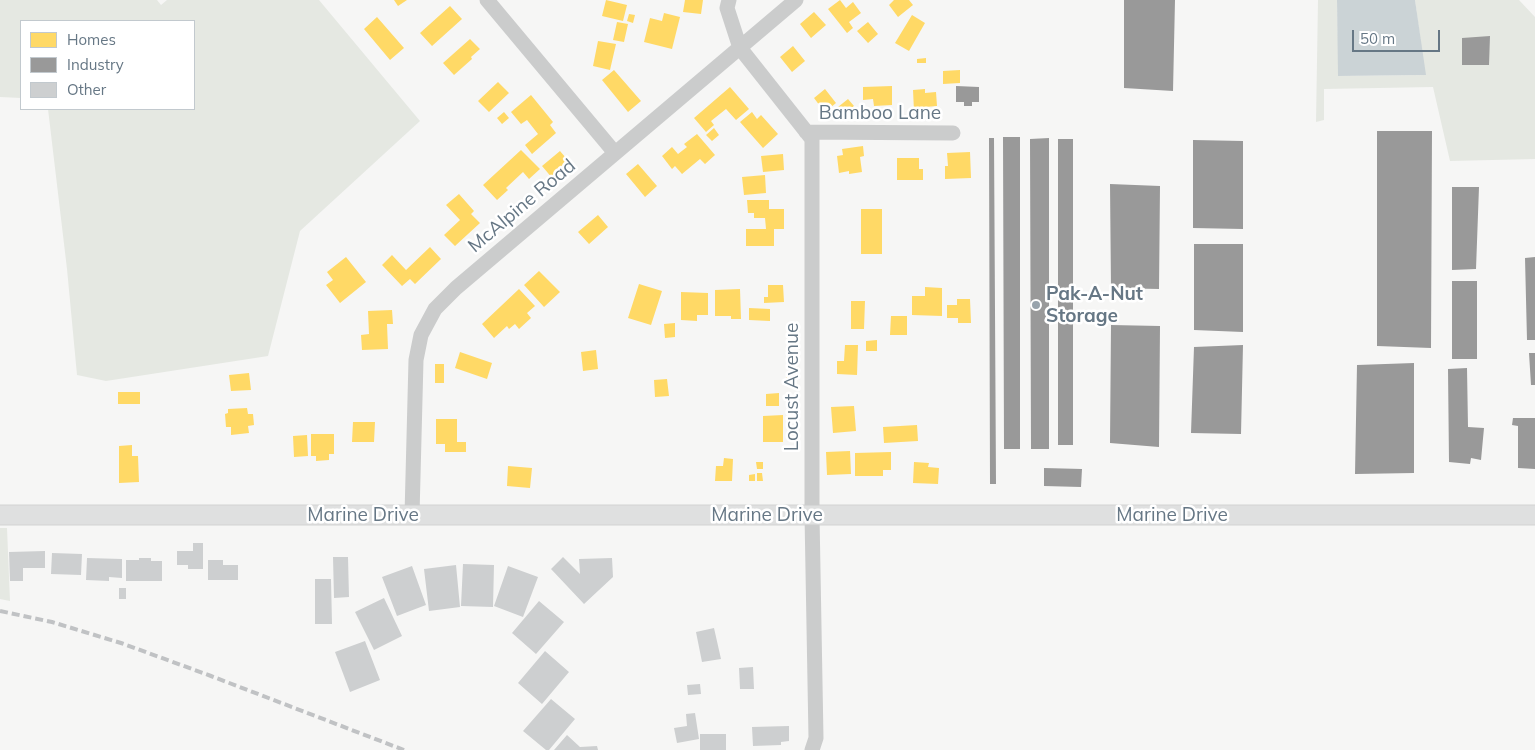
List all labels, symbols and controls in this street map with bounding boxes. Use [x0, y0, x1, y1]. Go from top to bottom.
legend [20, 20, 195, 110]
scale bar [1355, 20, 1442, 52]
text: 50 m [1360, 29, 1395, 48]
text: Homes [67, 30, 116, 49]
text: Industry [67, 55, 124, 74]
text: Other [67, 80, 106, 99]
street label: Bamboo Lane [819, 102, 941, 124]
street label: McAlpine Road [464, 154, 580, 258]
place label: Pak-A-Nut Storage [1046, 283, 1143, 327]
marker: Pak-A-Nut Storage [1030, 299, 1042, 311]
street label: Locust Avenue [781, 323, 803, 451]
street label: Marine Drive [307, 504, 419, 526]
street label: Marine Drive [711, 504, 823, 526]
street label: Marine Drive [1116, 504, 1228, 526]

